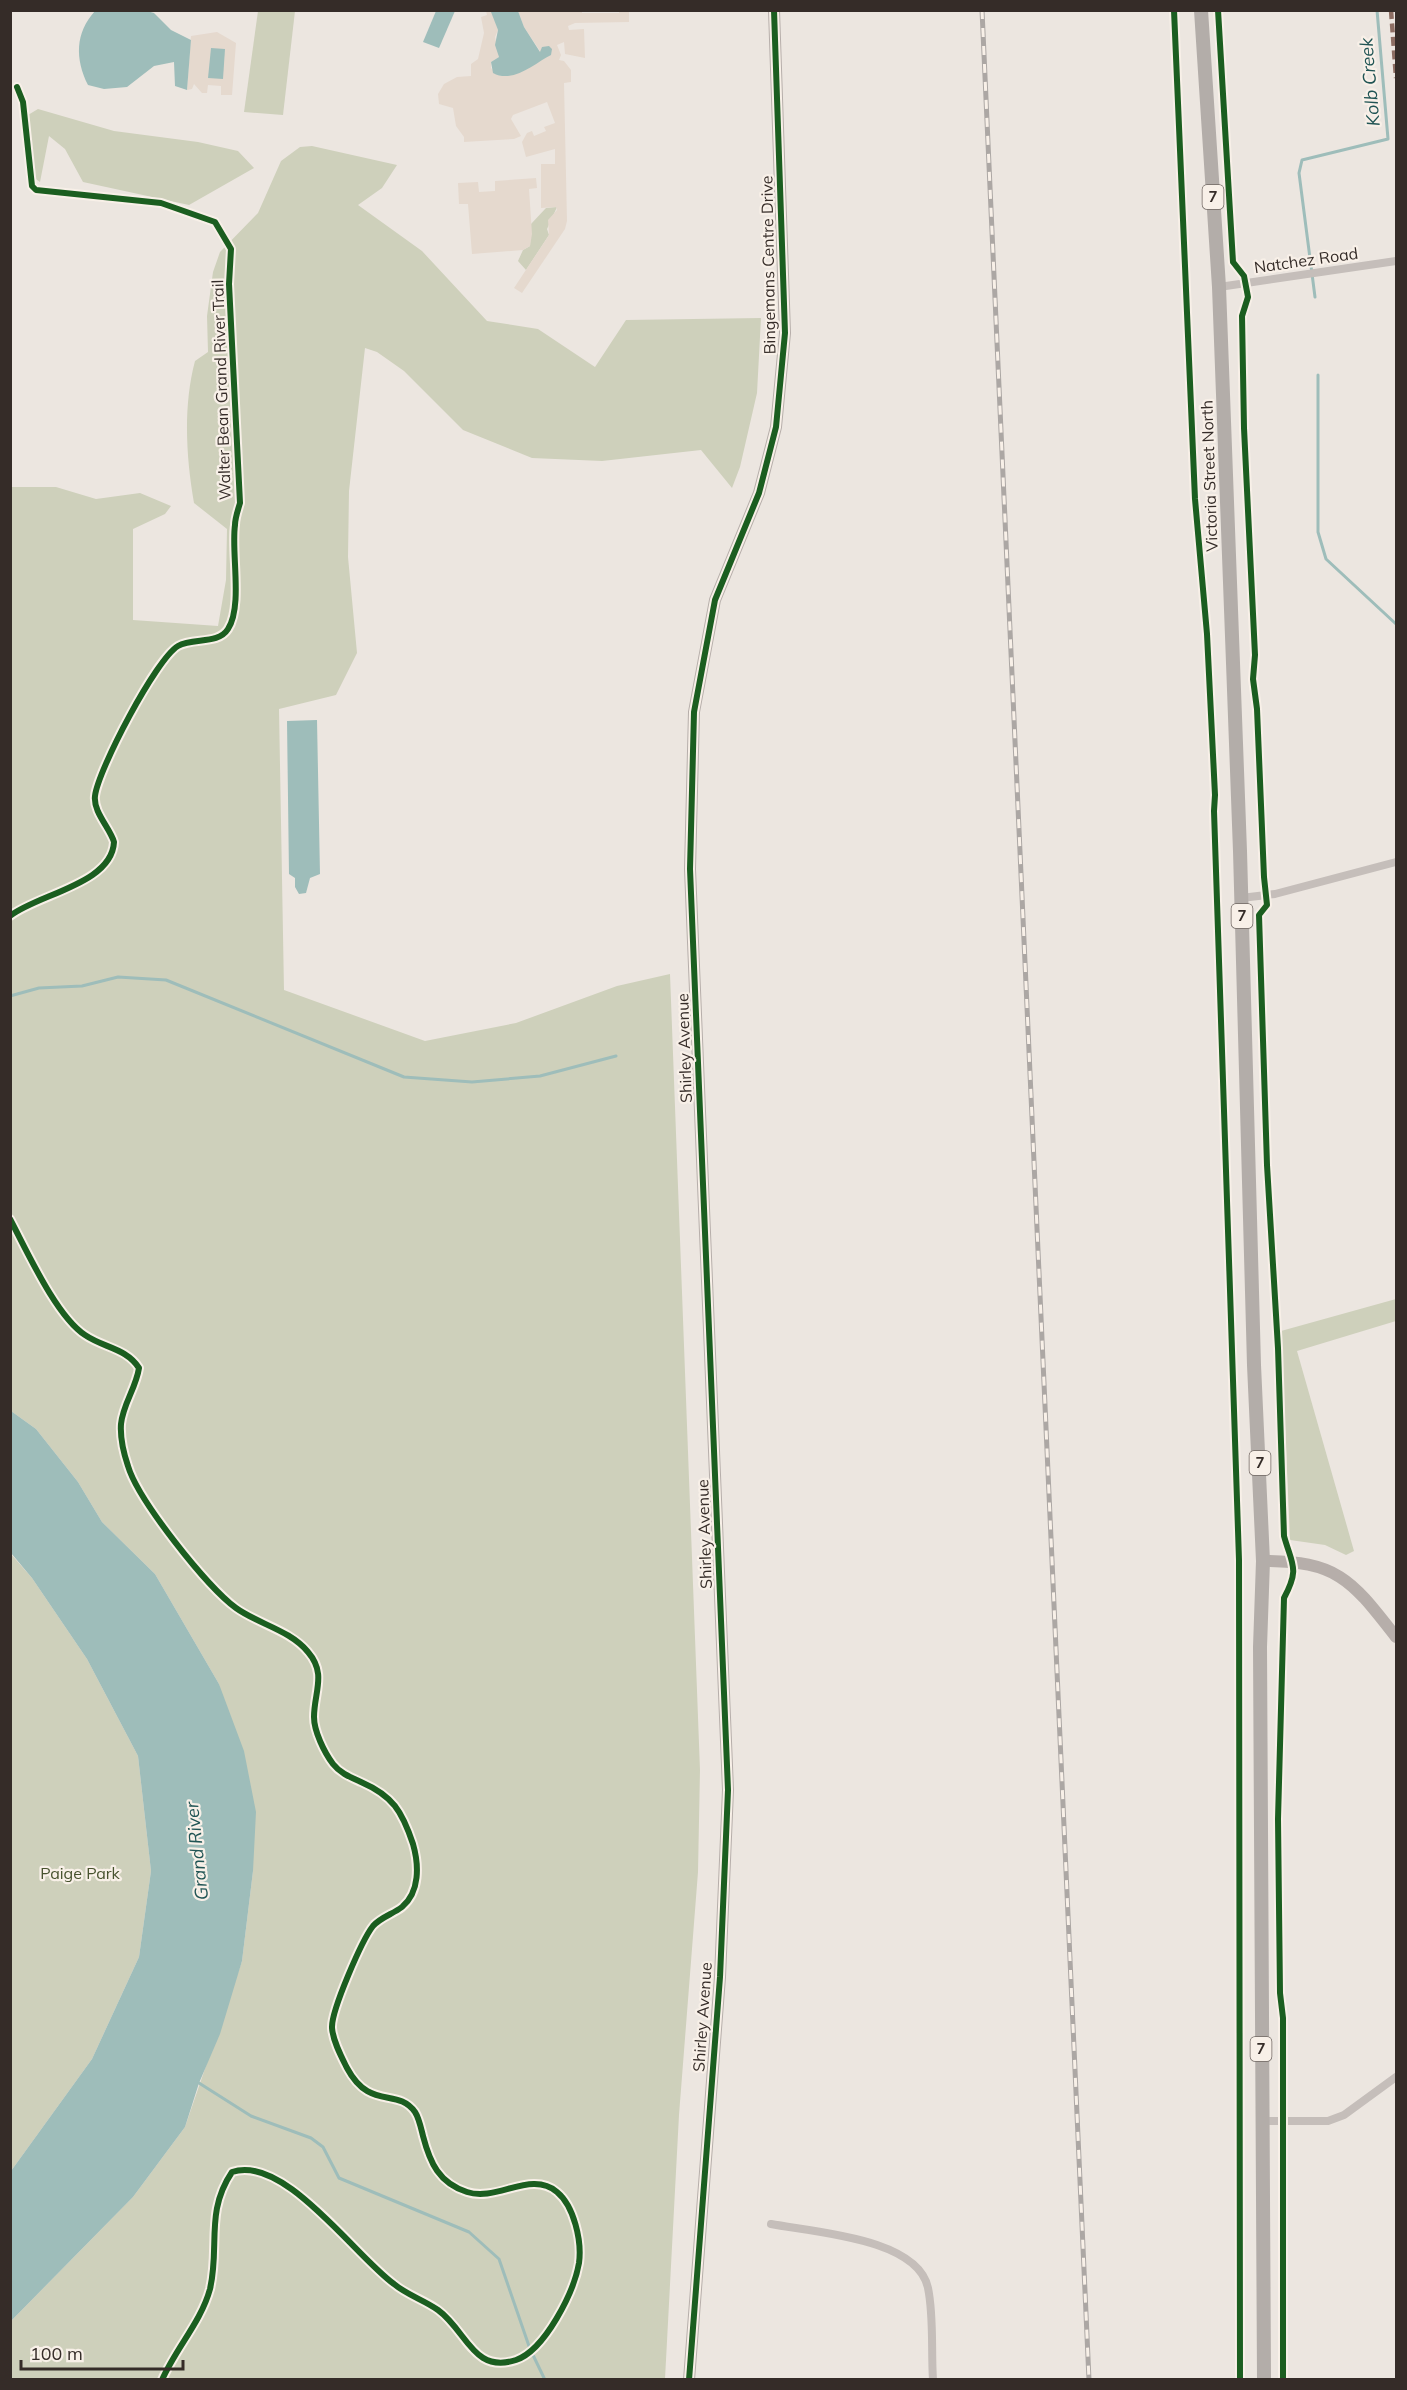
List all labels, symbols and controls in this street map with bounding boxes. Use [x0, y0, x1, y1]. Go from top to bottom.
water label: Kolb Creek [1354, 36, 1385, 127]
street label: Bingemans Centre Drive [756, 175, 780, 355]
road number: 7 [1202, 185, 1224, 209]
street label: Natchez Road [1253, 243, 1359, 277]
street label: Walter Bean Grand River Trail [207, 279, 235, 501]
street label: Victoria Street North [1196, 400, 1222, 552]
road number: 7 [1232, 904, 1252, 928]
street label: Shirley Avenue [672, 993, 696, 1103]
road number: 7 [1250, 1451, 1270, 1475]
street label: Shirley Avenue [692, 1479, 716, 1589]
water label: Grand River [180, 1799, 213, 1901]
park label: Paige Park [40, 1863, 121, 1883]
street label: Shirley Avenue [688, 1962, 716, 2072]
road number: 7 [1250, 2037, 1272, 2061]
scale bar [21, 2333, 183, 2371]
text: 100 m [30, 2342, 83, 2365]

